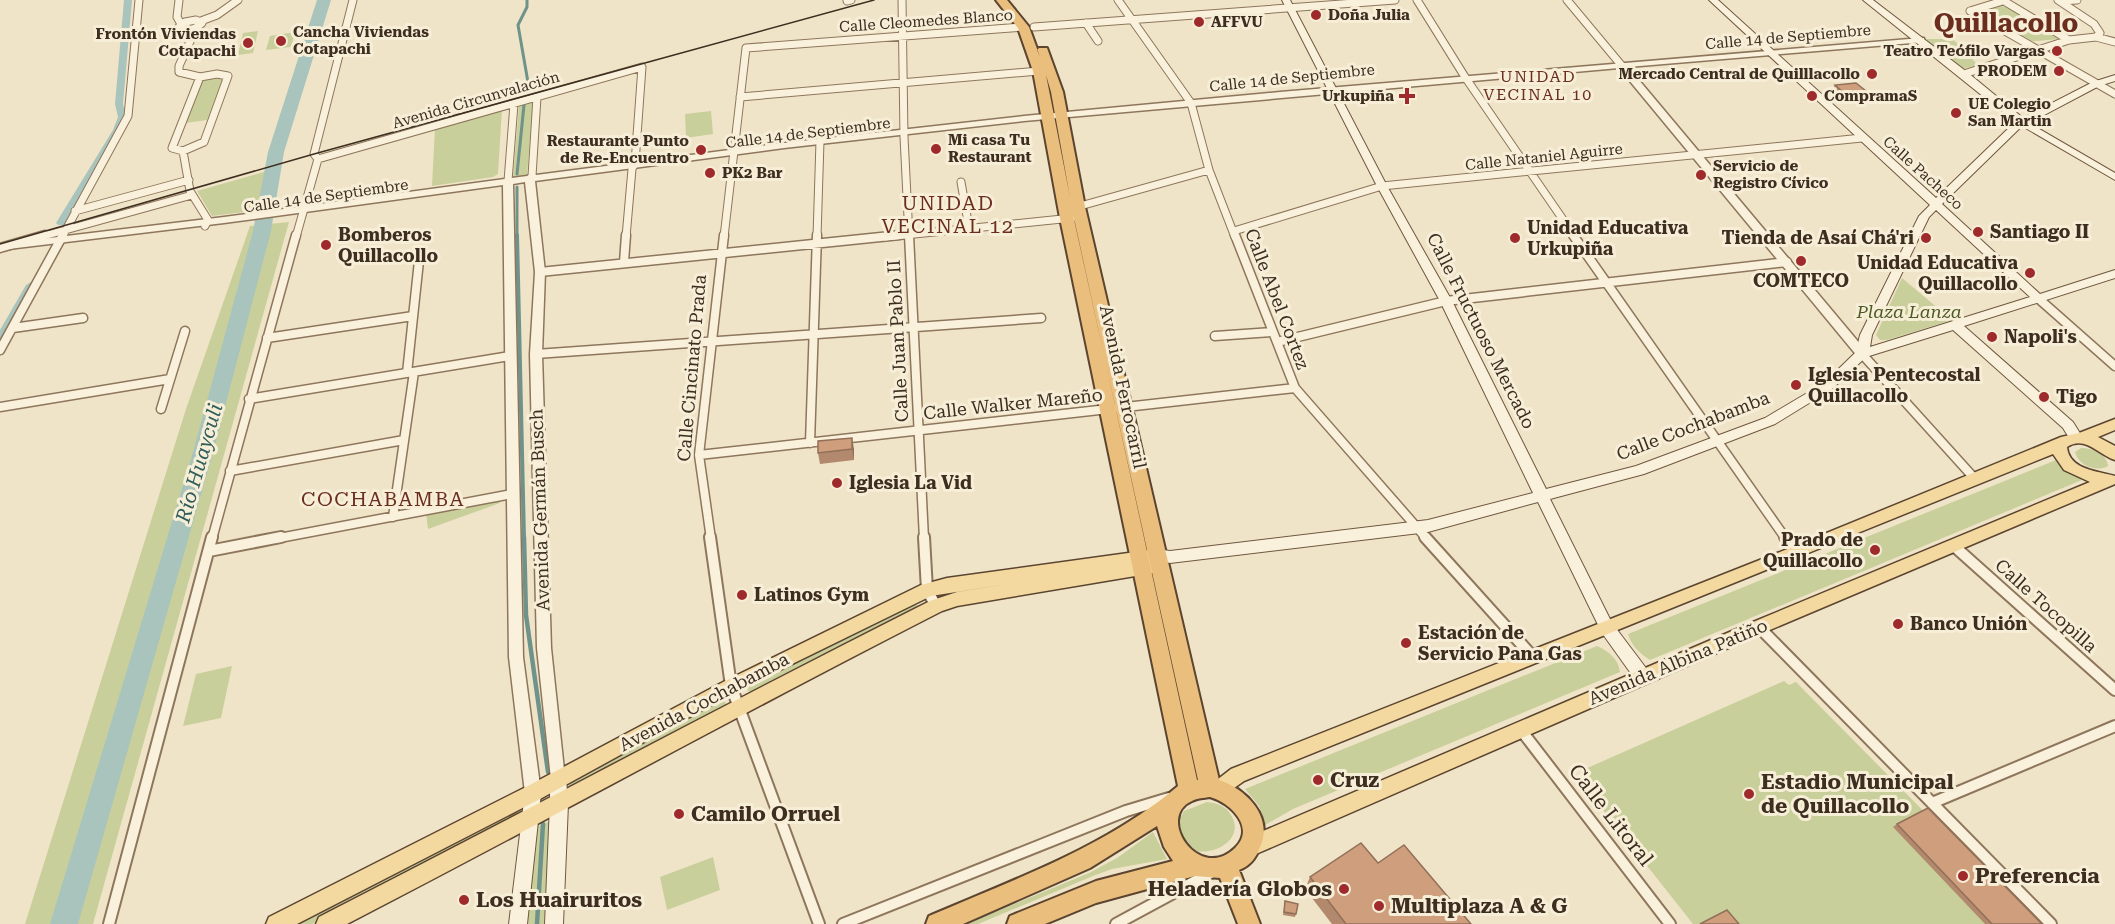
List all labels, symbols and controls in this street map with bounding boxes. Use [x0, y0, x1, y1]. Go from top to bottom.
street label: Calle Cleomedes Blanco [839, 6, 1013, 36]
place label: Doña Julia [1328, 6, 1410, 24]
marker: Doña Julia [1309, 8, 1323, 22]
district label: Quillacollo [1934, 8, 2078, 38]
place label: AFFVU [1211, 13, 1263, 31]
marker: AFFVU [1192, 15, 1206, 29]
street label: Calle 14 de Septiembre [1705, 21, 1871, 53]
place label: Cancha Viviendas Cotapachi [293, 23, 429, 58]
place label: Frontón Viviendas Cotapachi [95, 25, 236, 60]
marker: Cancha Viviendas Cotapachi [274, 34, 288, 48]
marker: Frontón Viviendas Cotapachi [241, 36, 255, 50]
place label: Teatro Teófilo Vargas [1883, 42, 2045, 60]
marker: Teatro Teófilo Vargas [2050, 44, 2064, 58]
street label: Calle 14 de Septiembre [1208, 60, 1376, 96]
place label: PRODEM [1977, 62, 2047, 80]
marker: PRODEM [2052, 64, 2066, 78]
place label: Mercado Central de Quilllacollo [1619, 65, 1860, 83]
street label: Avenida Circunvalación [390, 67, 562, 132]
district label: UNIDAD VECINAL 10 [1483, 67, 1593, 104]
marker: Mercado Central de Quilllacollo [1865, 67, 1879, 81]
place label: Urkupiña [1322, 87, 1394, 105]
marker: Urkupiña [1398, 87, 1416, 105]
place label: CompramaS [1824, 87, 1918, 105]
marker: CompramaS [1805, 89, 1819, 103]
place label: UE Colegio San Martin [1968, 95, 2052, 130]
marker: UE Colegio San Martin [1949, 106, 1963, 120]
street label: Calle 14 de Septiembre [724, 114, 892, 152]
place label: Mi casa Tu Restaurant [948, 131, 1032, 166]
place label: Restaurante Punto de Re-Encuentro [547, 132, 689, 167]
street label: Calle Pacheco [1879, 132, 1967, 214]
street label: Calle Nataniel Aguirre [1464, 140, 1624, 174]
marker: Mi casa Tu Restaurant [929, 142, 943, 156]
marker: Restaurante Punto de Re-Encuentro [694, 143, 708, 157]
place label: Servicio de Registro Cívico [1713, 157, 1829, 192]
place label: PK2 Bar [722, 164, 783, 182]
marker: PK2 Bar [703, 166, 717, 180]
marker: Servicio de Registro Cívico [1694, 168, 1708, 182]
street label: Calle 14 de Septiembre [243, 176, 409, 216]
district label: UNIDAD VECINAL 12 [881, 191, 1015, 238]
place label: Unidad Educativa Urkupiña [1527, 217, 1689, 259]
place label: Santiago II [1990, 221, 2089, 242]
place label: Bomberos Quillacollo [338, 224, 438, 266]
street label: Calle Abel Cortez [1241, 225, 1314, 373]
marker: Santiago II [1971, 225, 1985, 239]
place label: Tienda de Asaí Chá'ri [1722, 227, 1914, 248]
street label: Calle Fructuoso Mercado [1423, 229, 1540, 432]
marker: Unidad Educativa Urkupiña [1508, 231, 1522, 245]
marker: Tienda de Asaí Chá'ri [1919, 231, 1933, 245]
marker: Bomberos Quillacollo [319, 238, 333, 252]
place label: Unidad Educativa Quillacollo [1857, 252, 2018, 294]
marker: COMTECO [1794, 254, 1808, 268]
street label: Calle Juan Pablo II [883, 259, 912, 423]
marker: Unidad Educativa Quillacollo [2023, 266, 2037, 280]
place label: COMTECO [1753, 270, 1849, 291]
street label: Calle Cincinato Prada [673, 273, 710, 462]
park label: Plaza Lanza [1855, 301, 1962, 322]
street label: Avenida Ferrocarril [1096, 303, 1151, 471]
place label: Napoli's [2004, 326, 2077, 347]
marker: Napoli's [1985, 330, 1999, 344]
place label: Iglesia Pentecostal Quillacollo [1808, 364, 1981, 406]
marker: Iglesia Pentecostal Quillacollo [1789, 378, 1803, 392]
street label: Calle Walker Mareño [922, 384, 1104, 423]
place label: Tigo [2056, 386, 2098, 407]
street label: Calle Cochabamba [1613, 387, 1773, 464]
marker: Tigo [2037, 390, 2051, 404]
water label: Río Huayculi [170, 401, 227, 526]
street label: Avenida Germán Busch [525, 408, 554, 612]
place label: Iglesia La Vid [849, 472, 972, 493]
marker: Iglesia La Vid [830, 476, 844, 490]
district label: COCHABAMBA [301, 487, 465, 511]
place label: Prado de Quillacollo [1763, 529, 1863, 571]
marker: Prado de Quillacollo [1868, 543, 1882, 557]
street label: Calle Tocopilla [1991, 554, 2102, 657]
place label: Latinos Gym [754, 584, 870, 605]
marker: Latinos Gym [735, 588, 749, 602]
place label: Banco Unión [1910, 613, 2027, 634]
street label: Avenida Albina Patiño [1585, 614, 1771, 709]
marker: Banco Unión [1891, 617, 1905, 631]
place label: Estación de Servicio Pana Gas [1418, 622, 1582, 664]
marker: Estación de Servicio Pana Gas [1399, 636, 1413, 650]
street label: Avenida Cochabamba [615, 648, 792, 755]
street label: Calle Litoral [1564, 759, 1659, 871]
place label: Cruz [1330, 768, 1379, 792]
place label: Estadio Municipal de Quillacollo [1761, 770, 1954, 818]
marker: Cruz [1311, 773, 1325, 787]
marker: Estadio Municipal de Quillacollo [1742, 787, 1756, 801]
place label: Camilo Orruel [691, 802, 840, 826]
marker: Camilo Orruel [672, 807, 686, 821]
place label: Preferencia [1975, 864, 2100, 888]
marker: Preferencia [1956, 869, 1970, 883]
place label: Heladería Globos [1148, 877, 1332, 901]
marker: Heladería Globos [1337, 882, 1351, 896]
place label: Los Huairuritos [476, 888, 642, 912]
marker: Los Huairuritos [457, 893, 471, 907]
place label: Multiplaza A & G [1391, 894, 1567, 918]
marker: Multiplaza A & G [1372, 899, 1386, 913]

